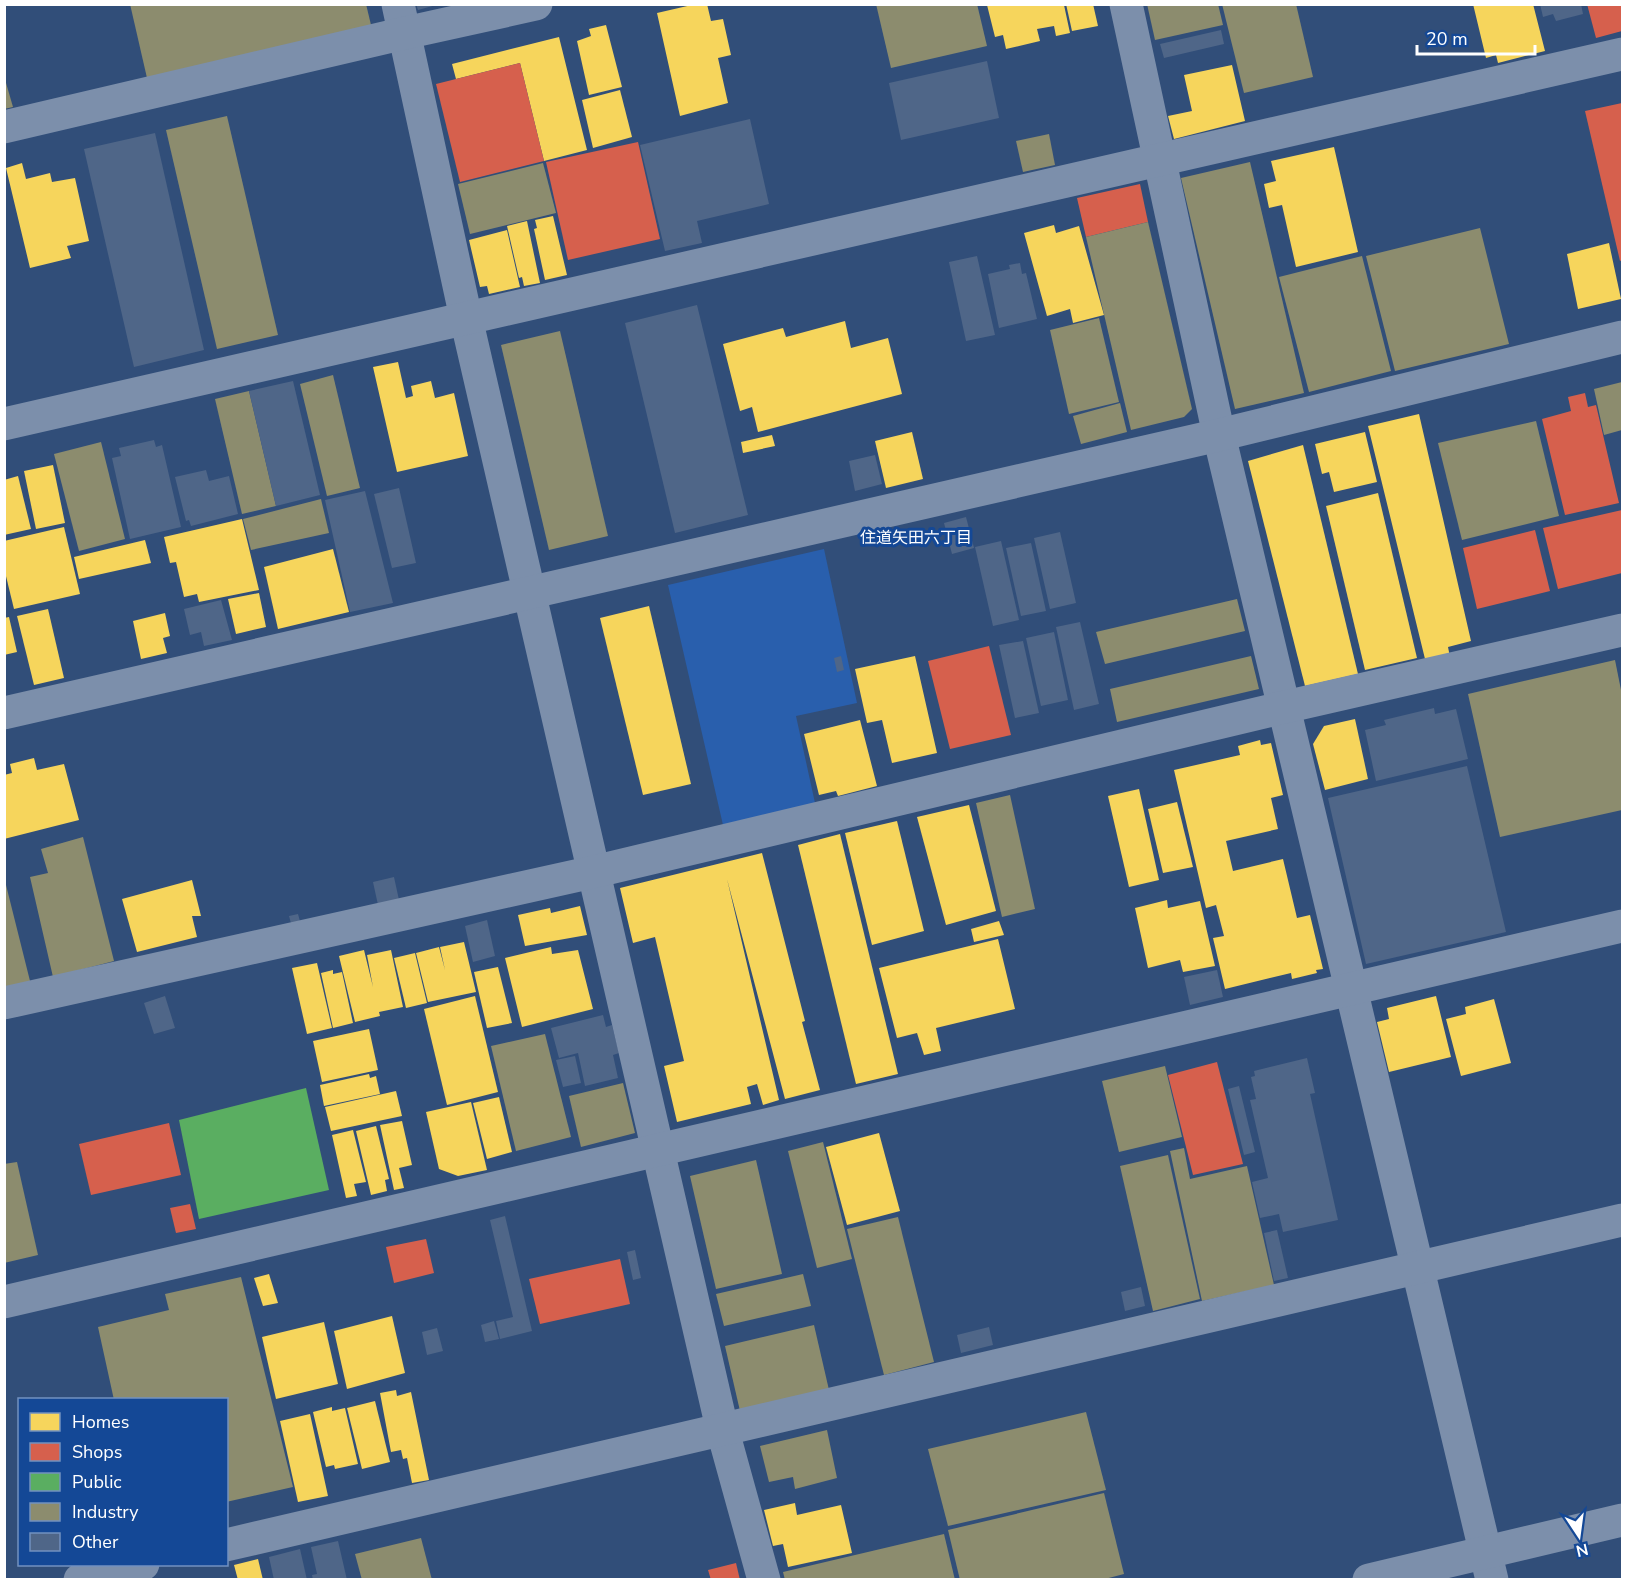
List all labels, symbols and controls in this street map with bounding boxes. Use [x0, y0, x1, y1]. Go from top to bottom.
scale bar [1417, 18, 1536, 56]
text: 20 m [1426, 27, 1468, 51]
district label: 住道矢田六丁目 [860, 527, 972, 549]
legend [18, 1398, 228, 1566]
text: Homes [72, 1410, 129, 1434]
text: Shops [72, 1440, 122, 1464]
text: Public [72, 1470, 122, 1494]
text: Industry [72, 1500, 139, 1524]
north arrow [1549, 1506, 1609, 1566]
text: Other [72, 1530, 119, 1554]
text: N [1574, 1538, 1590, 1562]

